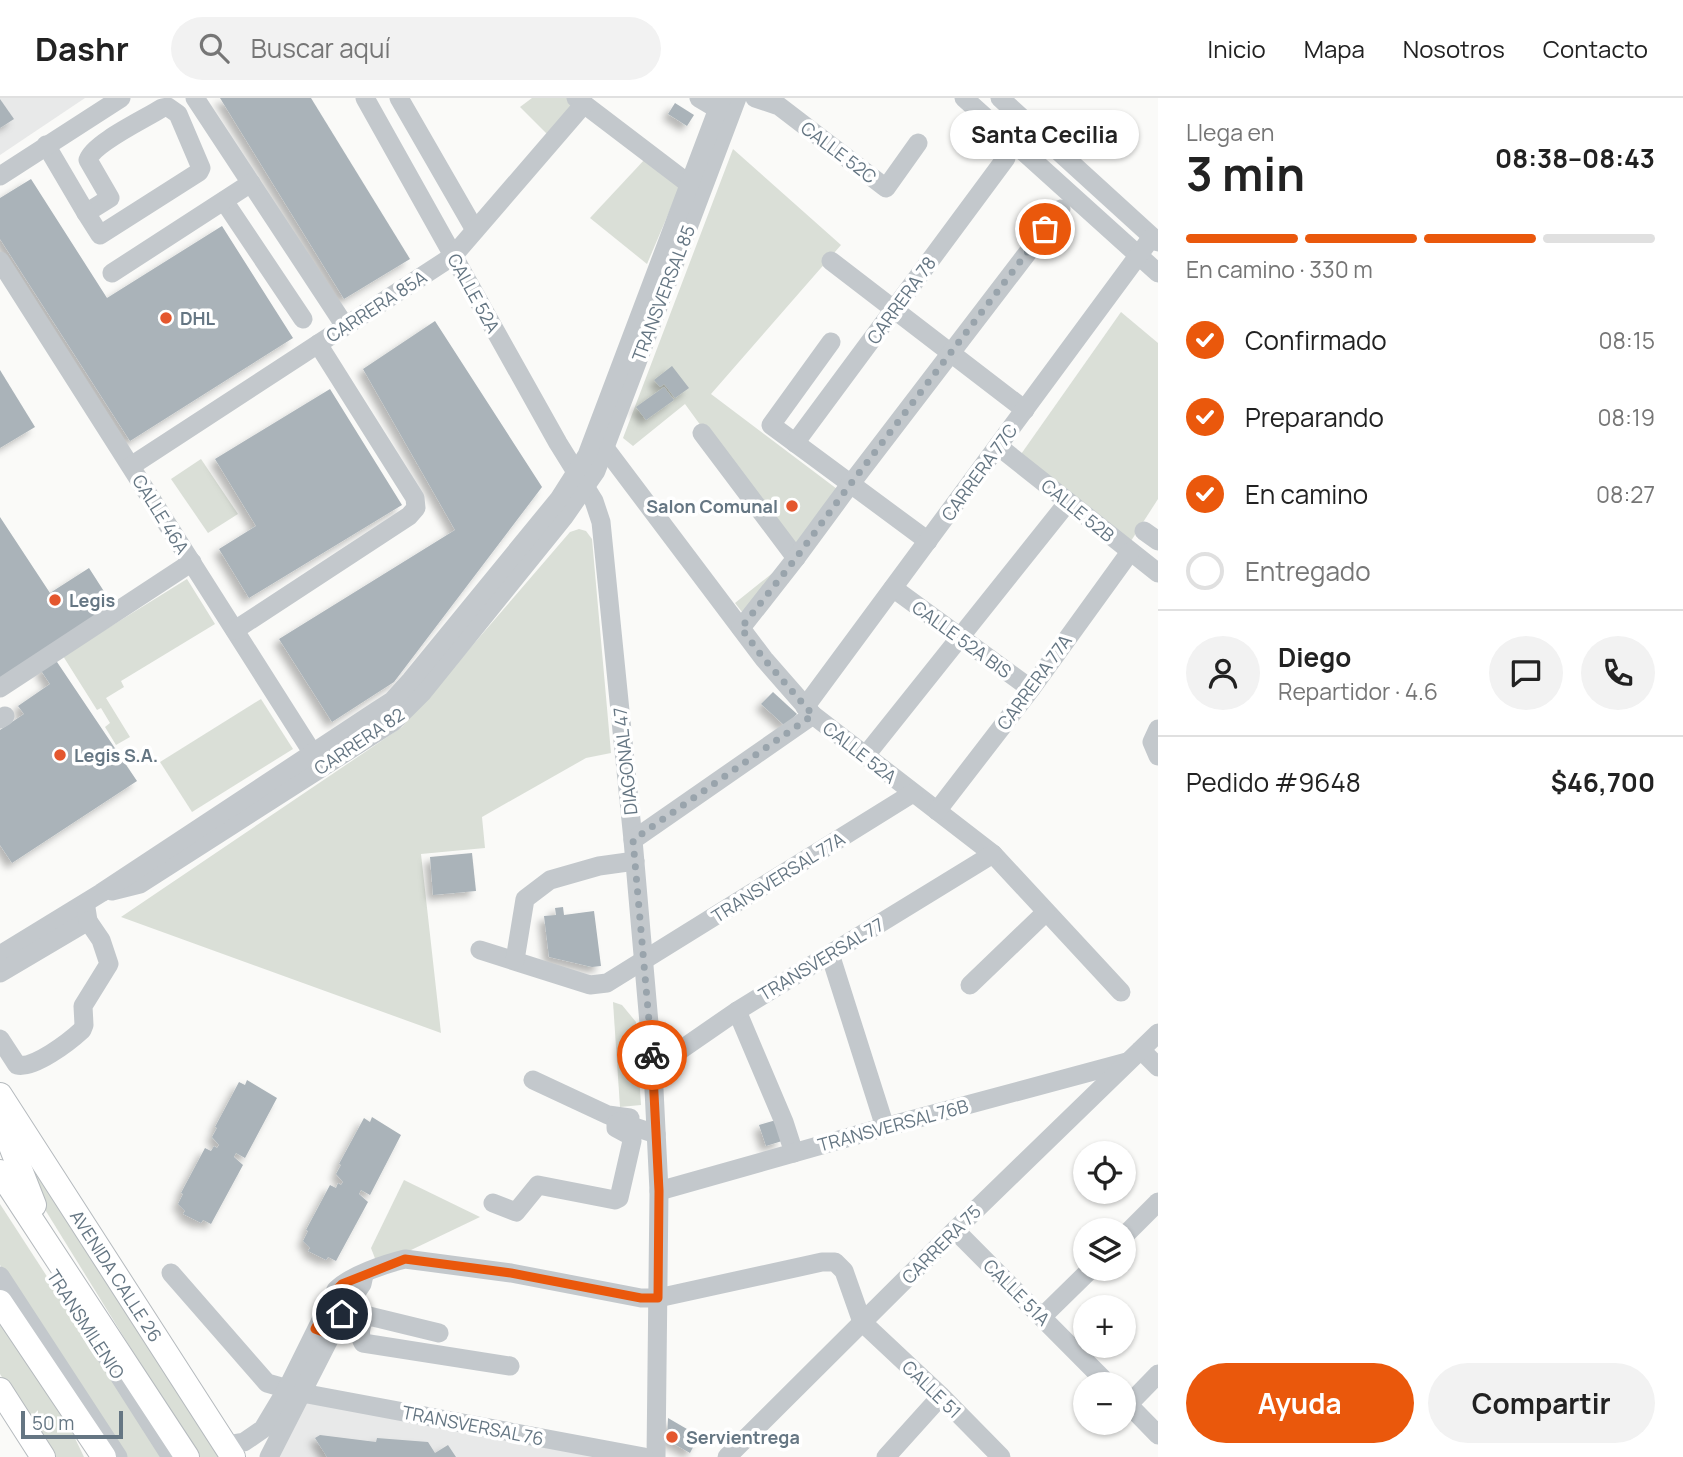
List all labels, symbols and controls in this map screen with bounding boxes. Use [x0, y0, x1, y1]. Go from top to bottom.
search box [171, 17, 661, 80]
text: Dashr [35, 26, 129, 71]
icon: search [195, 29, 233, 67]
text: Buscar aquí [251, 30, 391, 66]
text: Inicio [1208, 32, 1266, 65]
text: Mapa [1304, 32, 1365, 65]
text: Nosotros [1403, 32, 1505, 65]
text: Contacto [1543, 32, 1648, 65]
callout: Santa Cecilia [950, 110, 1140, 159]
street label: CALLE 52C [796, 116, 882, 188]
text: Llega en [1186, 116, 1274, 148]
text: Santa Cecilia [971, 118, 1118, 150]
text: 08:38–08:43 [1495, 140, 1655, 176]
text: 3 min [1186, 142, 1305, 205]
pin [1015, 199, 1075, 259]
icon: bag [1026, 210, 1064, 248]
street label: TRANSVERSAL 85 [626, 221, 700, 365]
street label: CALLE 52A [442, 249, 506, 338]
street label: CARRERA 78 [861, 251, 941, 349]
text: En camino · 330 m [1186, 253, 1373, 285]
street label: CARRERA 85A [321, 264, 431, 348]
place label: DHL [180, 306, 216, 330]
marker: DHL [158, 310, 174, 326]
icon: check [1186, 321, 1224, 359]
text: Confirmado [1245, 322, 1387, 358]
text: 08:15 [1598, 324, 1655, 356]
icon: check [1186, 398, 1224, 436]
text: Preparando [1245, 399, 1384, 435]
text: 08:19 [1598, 401, 1655, 433]
street label: CARRERA 77C [936, 418, 1022, 525]
street label: CALLE 46A [127, 470, 195, 559]
street label: CALLE 52B [1037, 473, 1119, 547]
icon: check [1186, 475, 1224, 513]
text: En camino [1245, 476, 1368, 512]
text: 08:27 [1596, 478, 1655, 510]
place label: Salon Comunal [646, 494, 778, 518]
marker: Salon Comunal [784, 498, 800, 514]
text: Entregado [1245, 553, 1371, 589]
place label: Legis [69, 588, 116, 612]
marker: Legis [47, 592, 63, 608]
street label: CALLE 52A BIS [907, 595, 1017, 683]
street label: CARRERA 77A [991, 629, 1077, 735]
button: person [1186, 636, 1260, 710]
button: chat [1489, 636, 1563, 710]
button: phone [1581, 636, 1655, 710]
text: Diego [1278, 639, 1351, 675]
text: Repartidor · 4.6 [1278, 675, 1438, 707]
street label: CARRERA 82 [309, 702, 409, 780]
street label: DIAGONAL 47 [607, 706, 643, 816]
street label: CALLE 52A [818, 716, 902, 789]
place label: Legis S.A. [74, 743, 158, 767]
marker: Legis S.A. [52, 747, 68, 763]
text: Pedido #9648 [1186, 764, 1361, 800]
text: $46,700 [1551, 764, 1655, 800]
street label: TRANSVERSAL 77A [707, 826, 850, 928]
street label: TRANSVERSAL 77 [754, 912, 888, 1006]
courier [617, 1020, 687, 1090]
icon: bike [633, 1036, 671, 1074]
street label: TRANSVERSAL 76B [815, 1093, 971, 1157]
map controls [1073, 1141, 1136, 1435]
button: locate [1073, 1141, 1136, 1204]
street label: CARRERA 75 [896, 1199, 986, 1289]
street label: AVENIDA CALLE 26 [65, 1205, 168, 1346]
button: layers [1073, 1218, 1136, 1281]
street label: CALLE 51A [978, 1253, 1056, 1331]
street label: TRANSMILENIO [42, 1265, 130, 1383]
pin [312, 1284, 372, 1344]
icon: home [323, 1295, 361, 1333]
button: + [1073, 1295, 1136, 1358]
street label: CALLE 51 [897, 1355, 967, 1423]
button: Ayuda [1186, 1363, 1414, 1443]
button: Compartir [1428, 1363, 1655, 1443]
button: − [1073, 1372, 1136, 1435]
street label: TRANSVERSAL 76 [400, 1400, 546, 1450]
scale bar [21, 1408, 122, 1440]
text: 50 m [32, 1410, 74, 1436]
place label: Servientrega [686, 1425, 800, 1449]
marker: Servientrega [664, 1429, 680, 1445]

